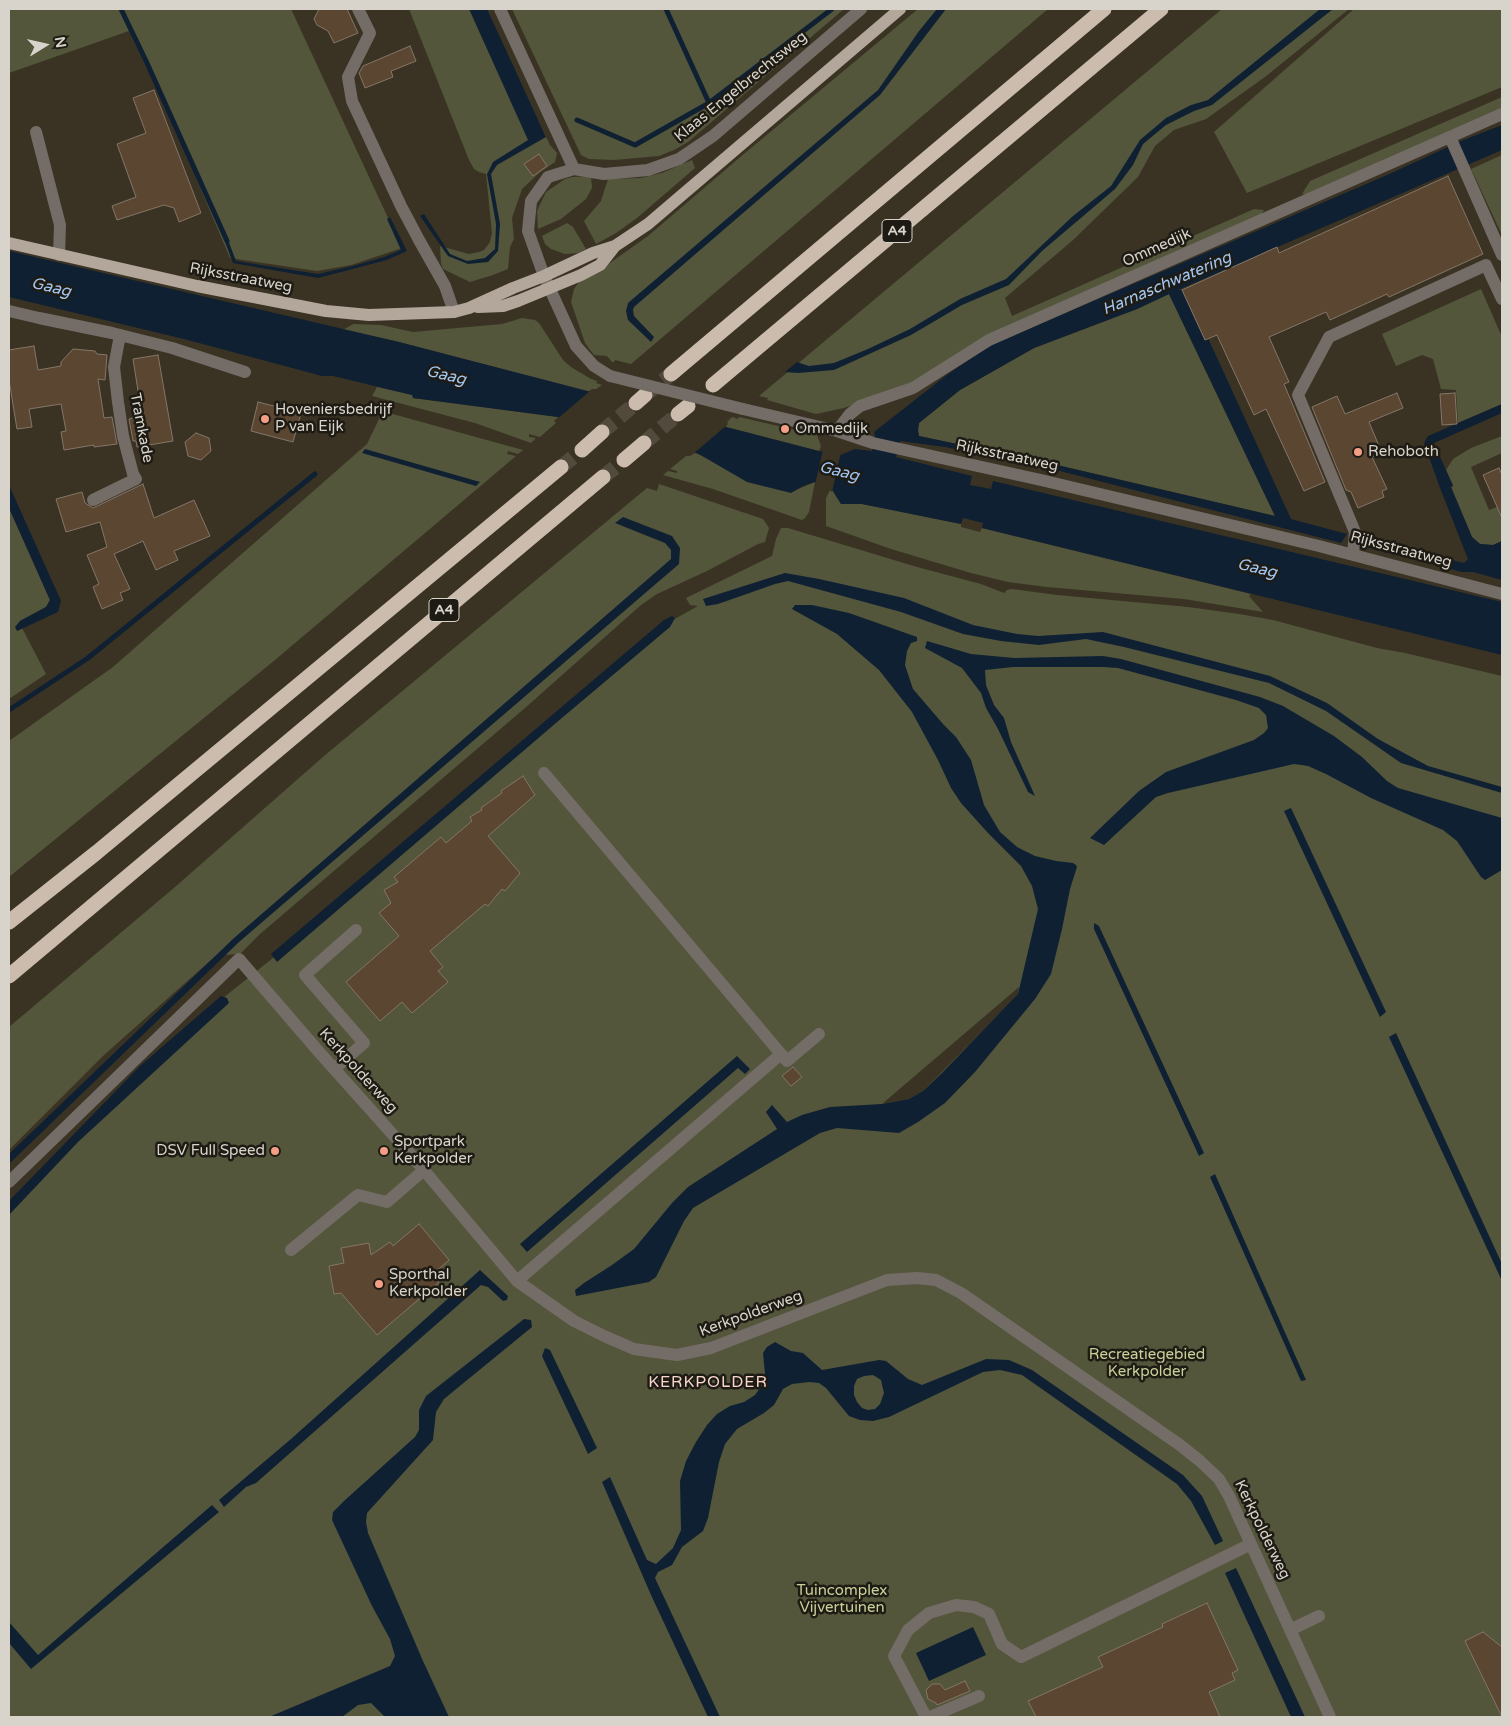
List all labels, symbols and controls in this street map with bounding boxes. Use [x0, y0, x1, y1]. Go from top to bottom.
north arrow [20, 20, 70, 70]
street label: Klaas Engelbrechtsweg [671, 28, 811, 146]
text: N [51, 35, 70, 49]
road number: A4 [882, 220, 912, 242]
street label: Ommedijk [1120, 225, 1194, 271]
water label: Harnaschwatering [1100, 248, 1234, 320]
street label: Rijksstraatweg [188, 259, 294, 297]
water label: Gaag [29, 274, 73, 302]
water label: Gaag [424, 362, 468, 390]
street label: Tramkade [125, 392, 157, 464]
place label: Hoveniersbedrijf P van Eijk [275, 401, 392, 436]
marker: Hoveniersbedrijf P van Eijk [259, 413, 271, 425]
place label: Ommedijk [795, 420, 868, 438]
marker: Ommedijk [779, 423, 791, 435]
street label: Rijksstraatweg [954, 436, 1060, 476]
place label: Rehoboth [1368, 443, 1439, 461]
marker: Rehoboth [1352, 446, 1364, 458]
water label: Gaag [817, 458, 861, 486]
street label: Rijksstraatweg [1348, 528, 1454, 572]
water label: Gaag [1235, 555, 1279, 583]
road number: A4 [429, 598, 459, 622]
street label: Kerkpolderweg [315, 1025, 401, 1117]
place label: Sportpark Kerkpolder [394, 1133, 472, 1168]
place label: DSV Full Speed [156, 1142, 265, 1160]
marker: DSV Full Speed [269, 1145, 281, 1157]
marker: Sportpark Kerkpolder [378, 1145, 390, 1157]
place label: Sporthal Kerkpolder [389, 1266, 467, 1301]
marker: Sporthal Kerkpolder [373, 1278, 385, 1290]
street label: Kerkpolderweg [697, 1287, 805, 1341]
park label: Recreatiegebied Kerkpolder [1089, 1346, 1205, 1381]
district label: KERKPOLDER [647, 1373, 769, 1393]
street label: Kerkpolderweg [1230, 1477, 1294, 1583]
park label: Tuincomplex Vijvertuinen [797, 1582, 887, 1617]

